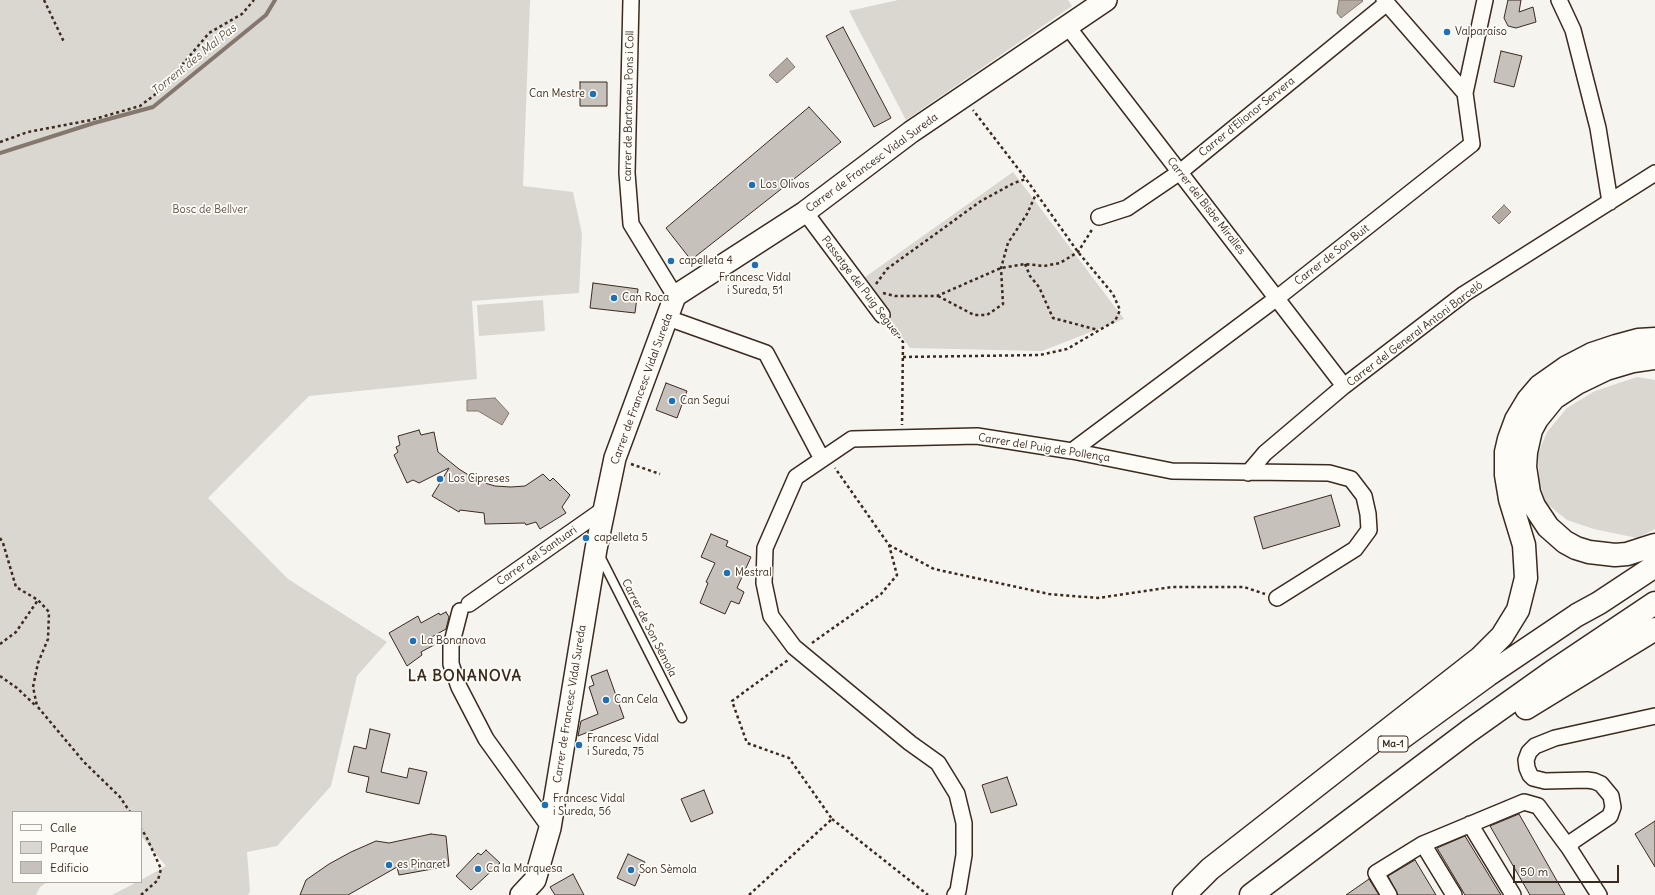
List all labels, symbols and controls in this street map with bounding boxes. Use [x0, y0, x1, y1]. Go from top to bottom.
water label: Torrent des Mal Pas [149, 21, 239, 99]
place label: Valparaíso [1455, 25, 1507, 39]
marker: Valparaíso [1442, 27, 1452, 37]
street label: carrer de Bartomeu Pons i Coll [621, 31, 637, 181]
street label: Carrer d'Elionor Servera [1196, 74, 1298, 160]
place label: Can Mestre [529, 87, 585, 101]
marker: Can Mestre [588, 89, 598, 99]
street label: Carrer de Francesc Vidal Sureda [803, 111, 941, 215]
street label: Carrer del Bisbe Miralles [1164, 155, 1248, 257]
place label: Los Olivos [760, 178, 810, 192]
marker: Los Olivos [747, 180, 757, 190]
park label: Bosc de Bellver [172, 203, 248, 217]
street label: Carrer de Son Buit [1292, 222, 1372, 288]
street label: Passatge del Puig Seguer [818, 234, 904, 340]
place label: capelleta 4 [679, 254, 733, 268]
marker: capelleta 4 [666, 256, 676, 266]
marker: Francesc Vidal i Sureda, 51 [750, 260, 760, 270]
place label: Francesc Vidal i Sureda, 51 [719, 271, 791, 297]
street label: Carrer del General Antoni Barceló [1344, 278, 1486, 390]
place label: Can Roca [622, 291, 669, 305]
marker: Can Roca [609, 293, 619, 303]
street label: Carrer de Francesc Vidal Sureda [608, 312, 676, 466]
place label: Can Seguí [680, 394, 729, 408]
marker: Can Seguí [667, 396, 677, 406]
street label: Carrer del Puig de Pollença [977, 431, 1111, 465]
place label: Los Cipreses [448, 472, 510, 486]
marker: Los Cipreses [435, 474, 445, 484]
street label: Carrer del Santuari [495, 523, 579, 589]
place label: capelleta 5 [594, 531, 648, 545]
marker: capelleta 5 [581, 533, 591, 543]
place label: Mestral [735, 566, 772, 580]
marker: Mestral [722, 568, 732, 578]
street label: Carrer de Son Sémola [619, 577, 679, 679]
street label: Carrer de Francesc Vidal Sureda [551, 624, 589, 784]
place label: La Bonanova [421, 634, 486, 648]
marker: La Bonanova [408, 636, 418, 646]
district label: LA BONANOVA [408, 668, 522, 686]
place label: Can Cela [614, 693, 658, 707]
marker: Can Cela [601, 695, 611, 705]
place label: Francesc Vidal i Sureda, 75 [587, 732, 659, 758]
road number: Ma-1 [1378, 736, 1408, 752]
marker: Francesc Vidal i Sureda, 75 [574, 740, 584, 750]
place label: Francesc Vidal i Sureda, 56 [553, 792, 625, 818]
marker: Francesc Vidal i Sureda, 56 [540, 800, 550, 810]
legend [12, 811, 142, 883]
text: Calle [50, 820, 77, 835]
text: Parque [50, 840, 89, 855]
scale bar [1515, 857, 1621, 883]
place label: es Pinaret [397, 858, 446, 872]
text: Edificio [50, 860, 89, 875]
marker: es Pinaret [384, 860, 394, 870]
place label: Ca la Marquesa [486, 862, 563, 876]
place label: Son Sèmola [639, 863, 697, 877]
marker: Ca la Marquesa [473, 864, 483, 874]
text: 50 m [1520, 864, 1548, 879]
marker: Son Sèmola [626, 865, 636, 875]

